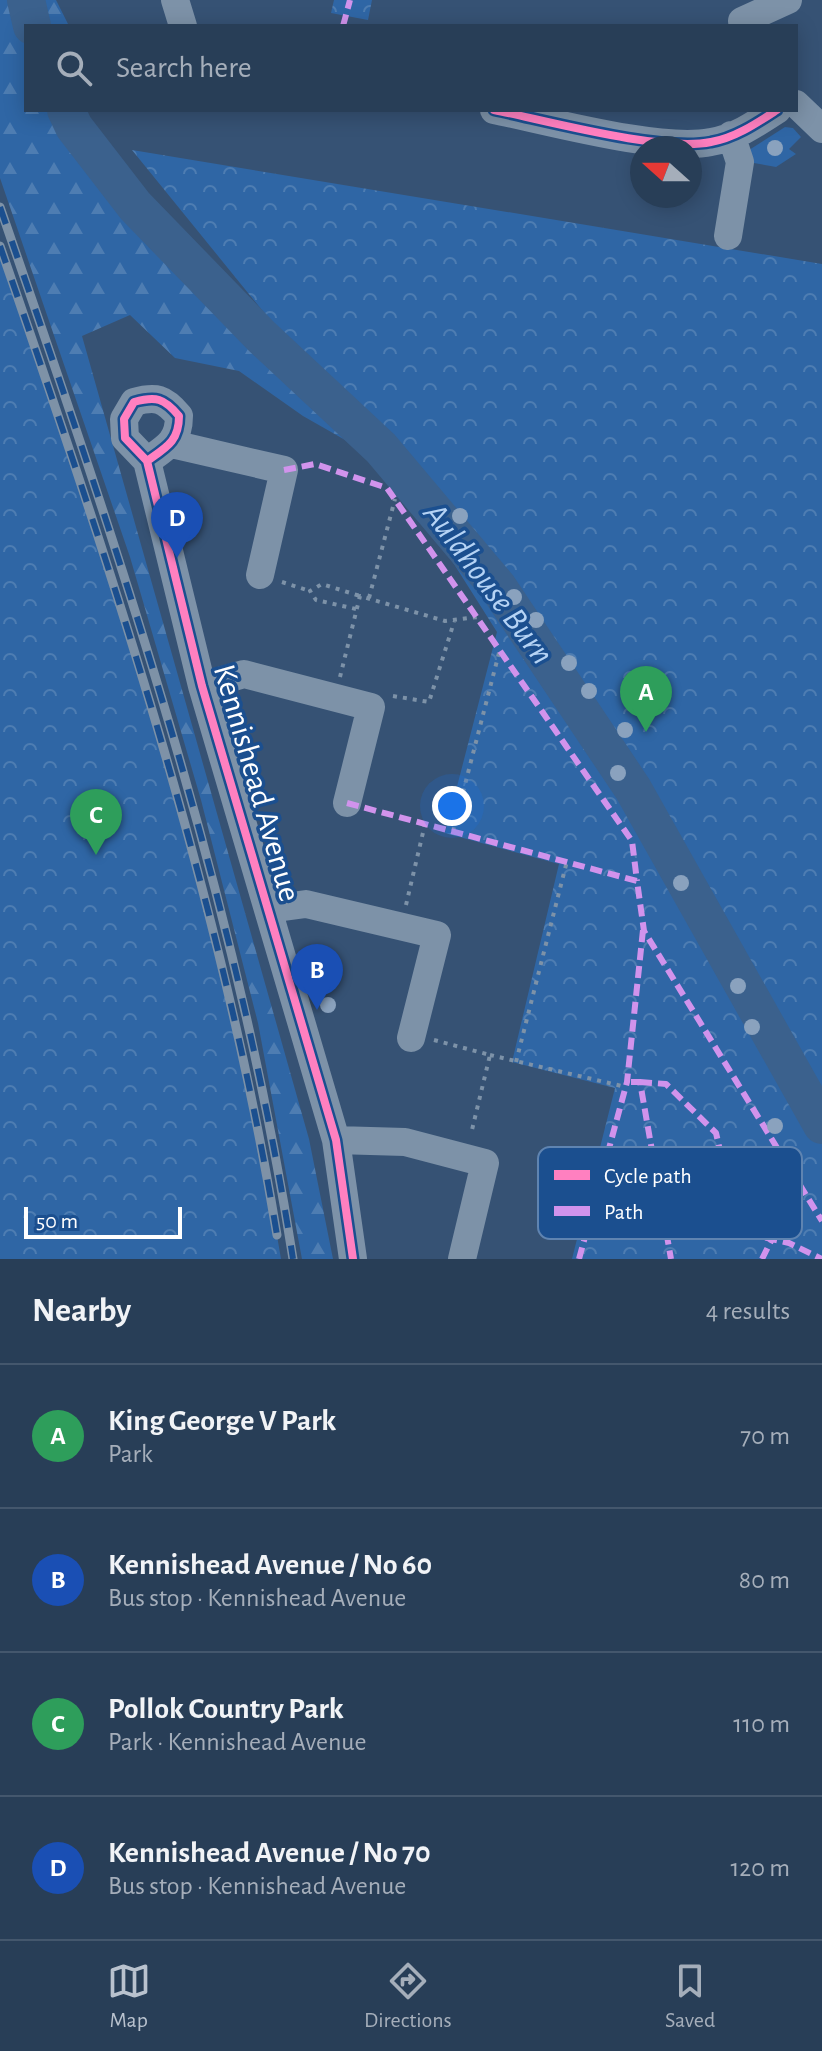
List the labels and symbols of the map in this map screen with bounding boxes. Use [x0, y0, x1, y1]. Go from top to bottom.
north arrow [630, 136, 702, 208]
pin: D [151, 492, 203, 558]
water label: Auldhouse Burn [416, 496, 559, 671]
street label: Kennishead Avenue [208, 661, 306, 905]
pin: A [620, 666, 672, 732]
your location [432, 786, 472, 826]
pin: C [70, 789, 122, 855]
pin: B [291, 944, 343, 1010]
legend [538, 1147, 802, 1239]
text: Cycle path [604, 1165, 692, 1187]
text: Path [604, 1201, 644, 1223]
scale bar [24, 1203, 182, 1239]

